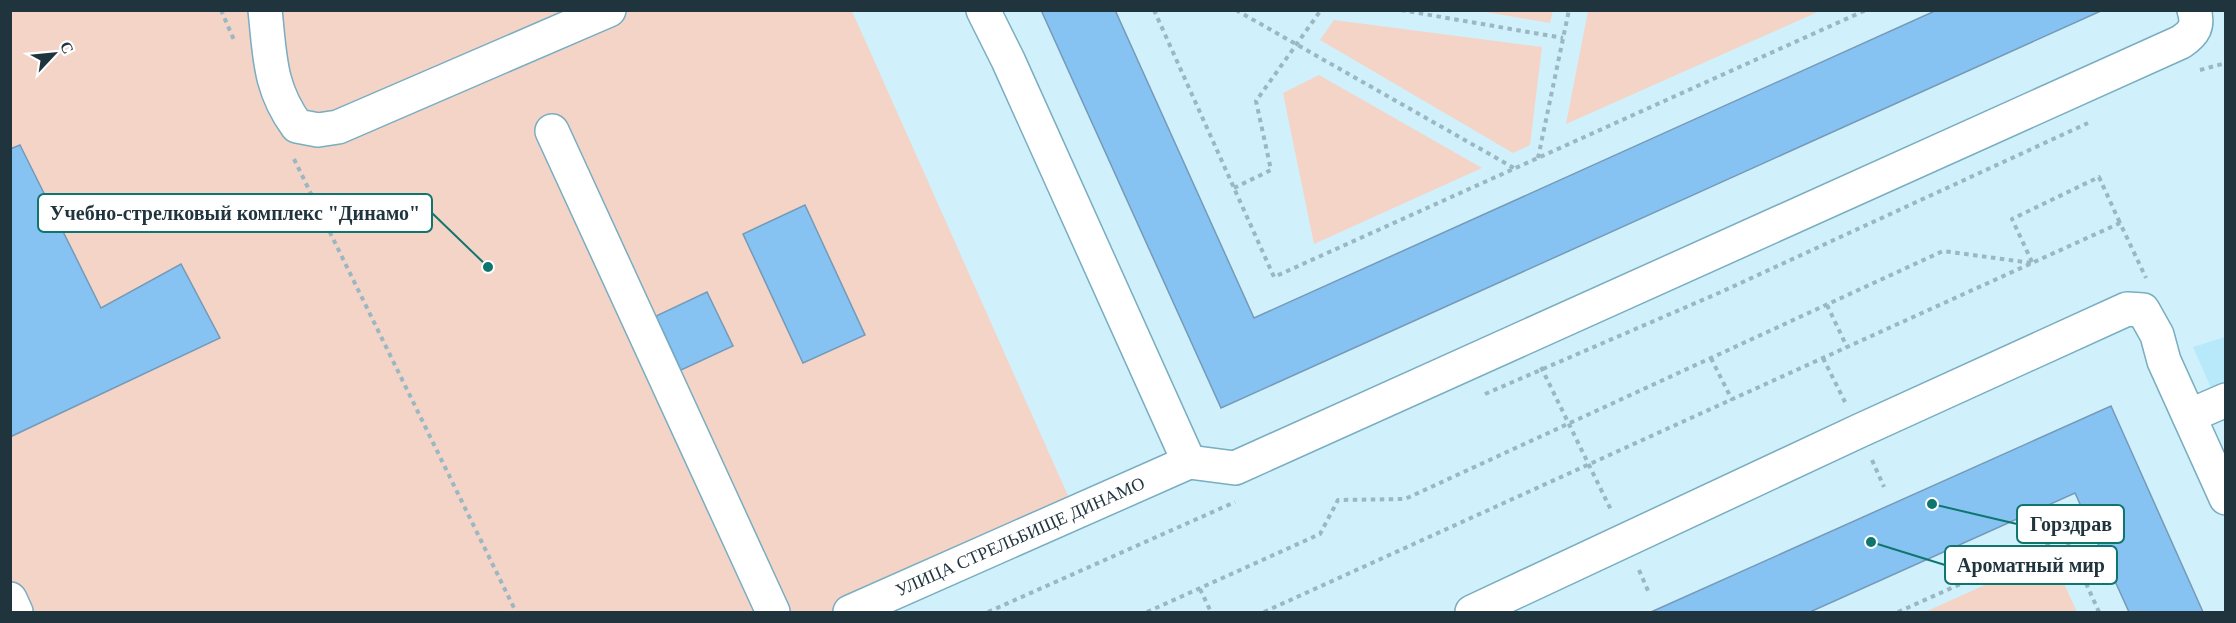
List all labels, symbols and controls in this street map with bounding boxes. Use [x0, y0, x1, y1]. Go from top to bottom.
north arrow [24, 24, 84, 84]
text: С [57, 39, 77, 57]
callout: Учебно-стрелковый комплекс "Динамо" [38, 194, 432, 232]
text: Учебно-стрелковый комплекс "Динамо" [50, 202, 420, 225]
street label: УЛИЦА СТРЕЛЬБИЩЕ ДИНАМО [893, 473, 1148, 601]
callout: Горздрав [2017, 505, 2124, 543]
text: Горздрав [2030, 513, 2112, 536]
callout: Ароматный мир [1945, 546, 2117, 584]
text: Ароматный мир [1957, 554, 2105, 577]

